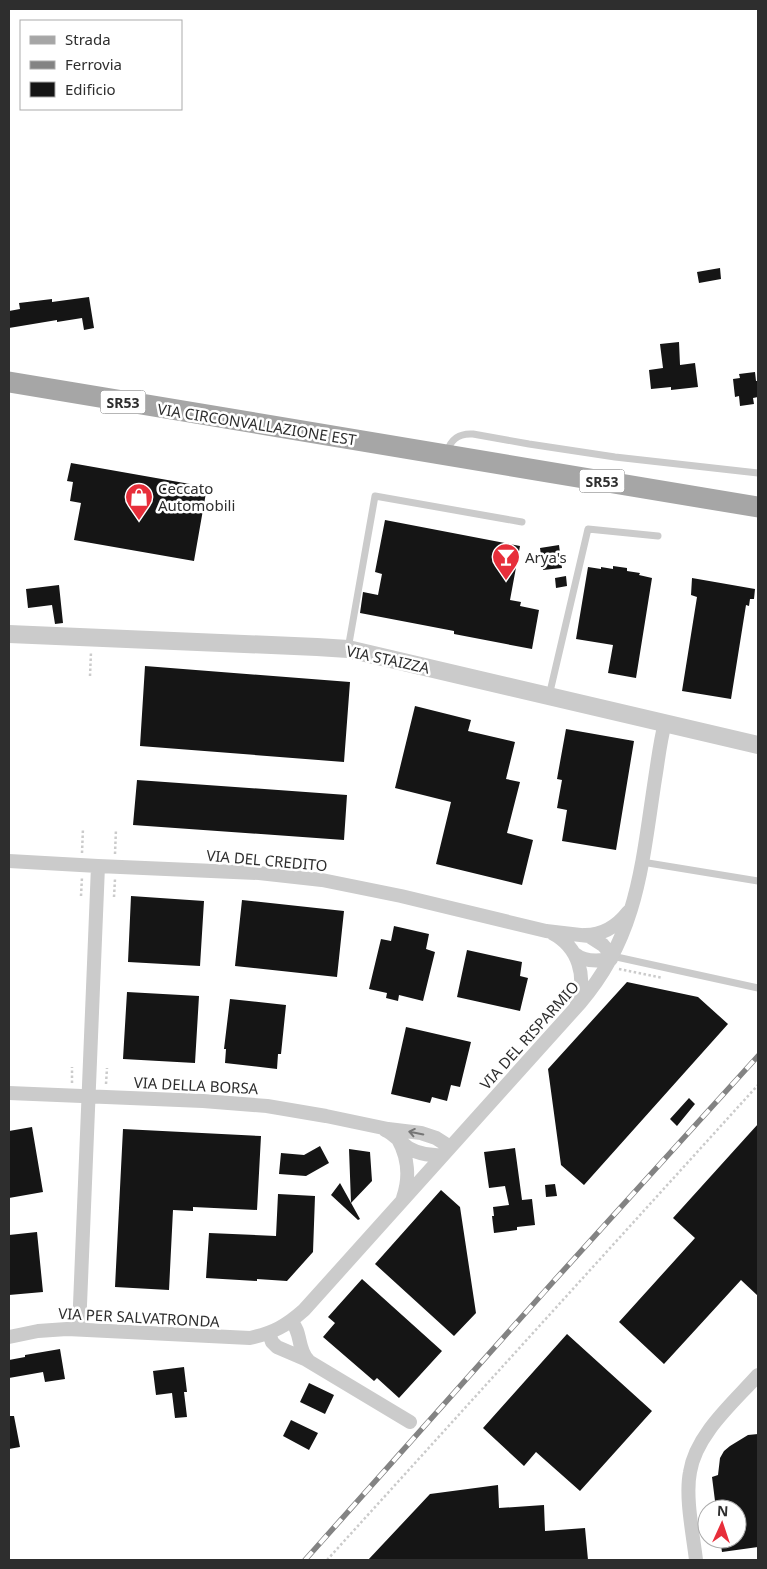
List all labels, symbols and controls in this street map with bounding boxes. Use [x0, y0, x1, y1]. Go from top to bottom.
legend [20, 20, 182, 110]
text: Strada [65, 29, 111, 49]
text: Ferrovia [65, 54, 122, 74]
text: Edificio [65, 79, 116, 99]
road number: SR53 [100, 391, 146, 414]
street label: VIA CIRCONVALLAZIONE EST [156, 398, 358, 450]
road number: SR53 [580, 470, 624, 492]
place label: Ceccato Automobili [158, 478, 235, 515]
shop icon: Ceccato Automobili [124, 482, 154, 521]
bar icon: Arya's [491, 542, 521, 581]
place label: Arya's [525, 547, 567, 567]
street label: VIA STAIZZA [345, 640, 432, 678]
street label: VIA DEL CREDITO [206, 845, 328, 875]
street label: VIA DEL RISPARMIO [475, 977, 583, 1093]
street label: VIA DELLA BORSA [133, 1072, 259, 1098]
one-way arrow [409, 1128, 425, 1137]
street label: VIA PER SALVATRONDA [58, 1303, 221, 1331]
north arrow [697, 1499, 747, 1549]
text: N [717, 1501, 729, 1520]

